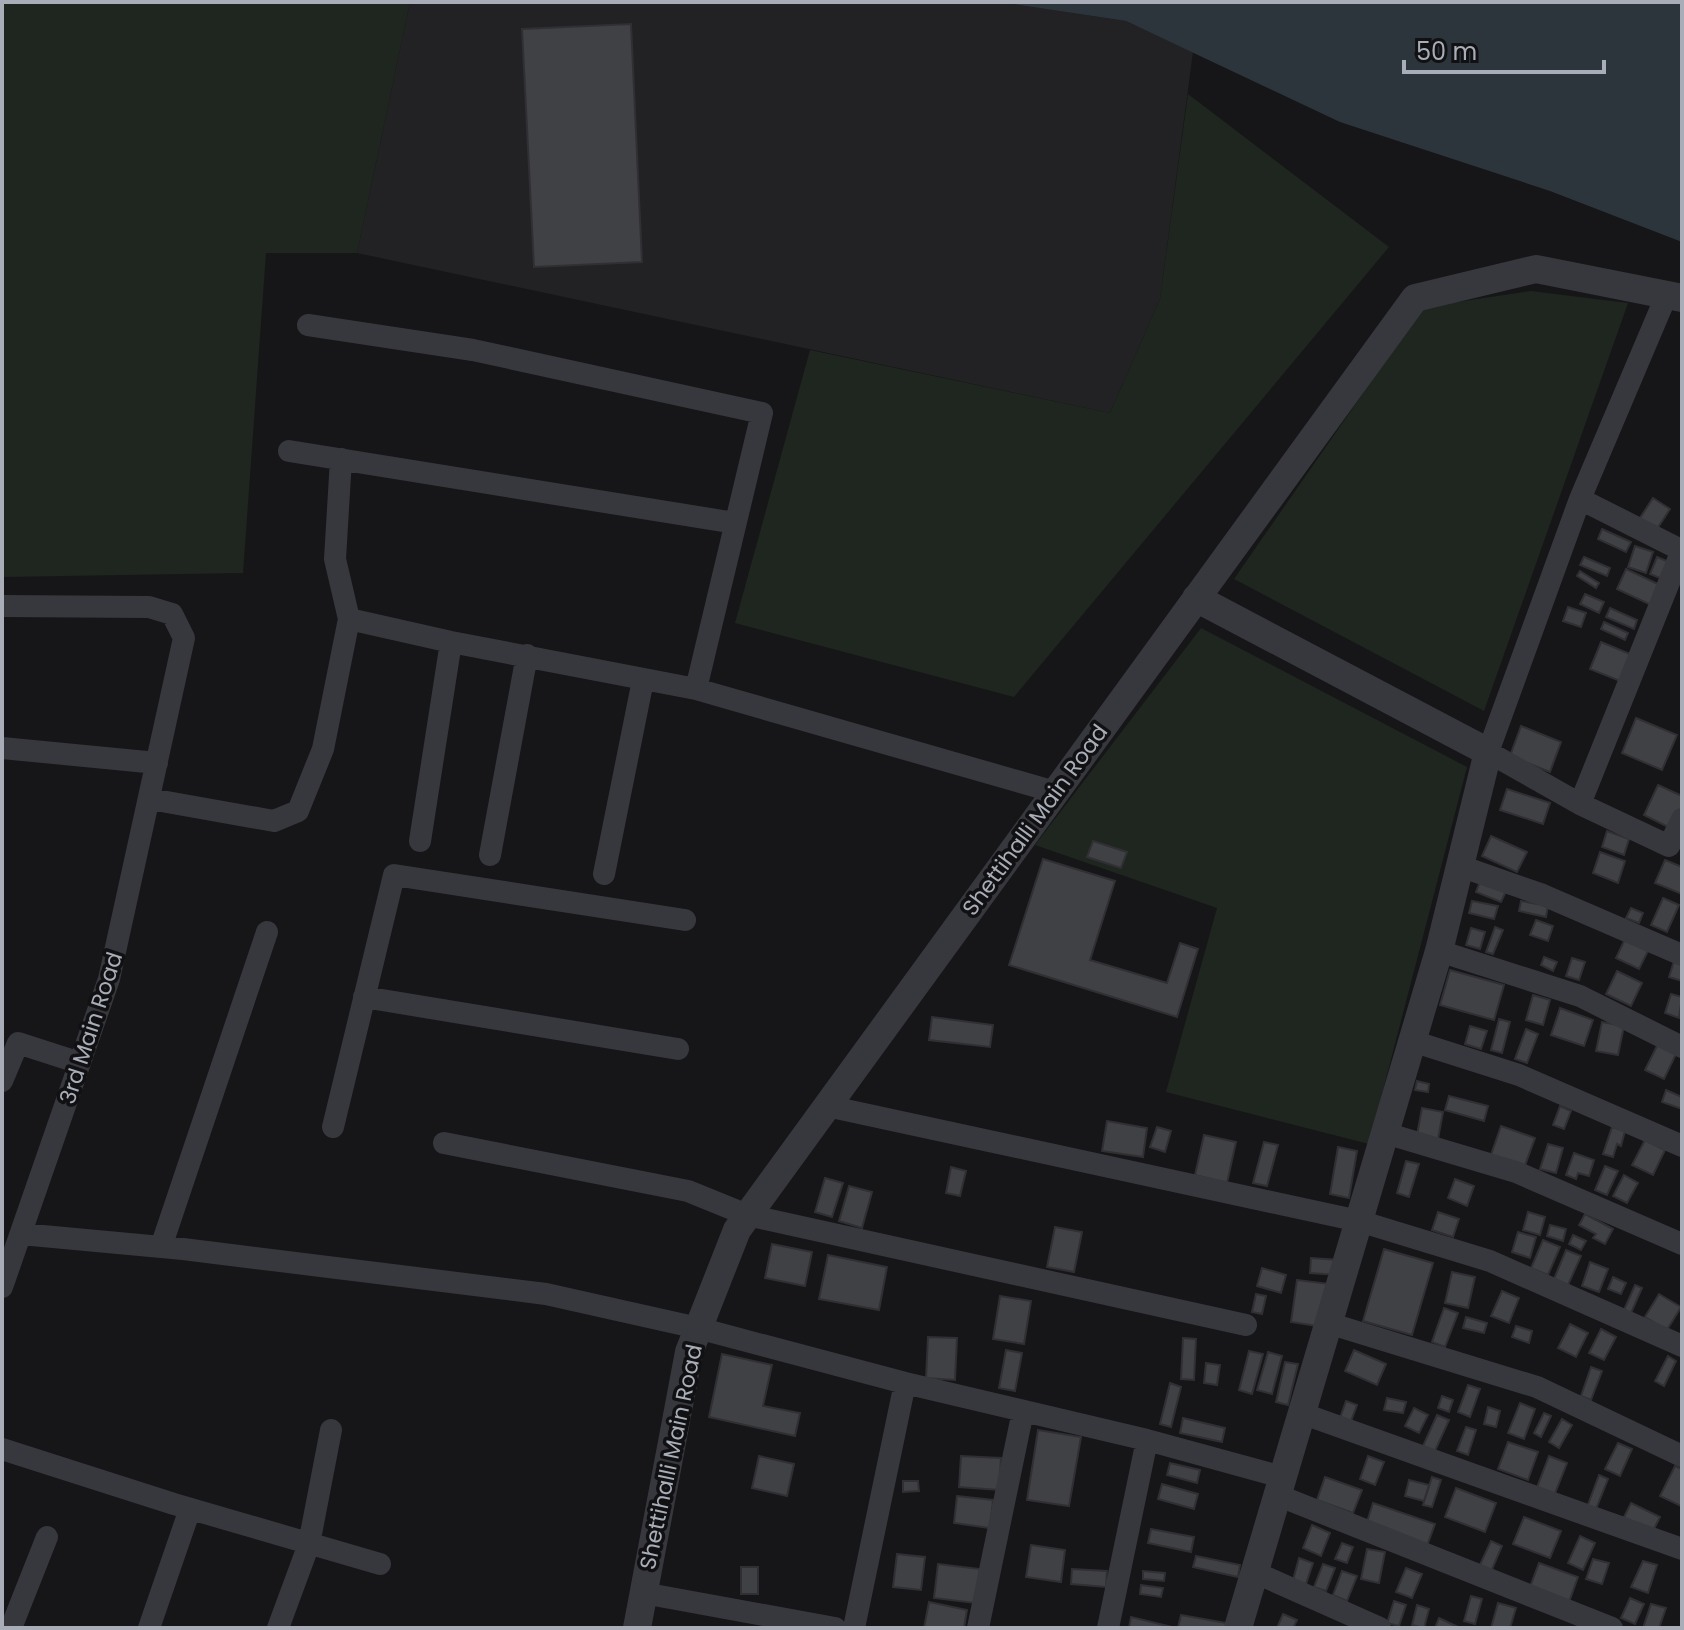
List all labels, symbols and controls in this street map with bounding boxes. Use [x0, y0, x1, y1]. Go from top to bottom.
scale bar [1404, 24, 1604, 74]
text: 50 m [1416, 35, 1477, 68]
street label: Shettihalli Main Road [955, 718, 1115, 922]
street label: 3rd Main Road [52, 948, 130, 1108]
street label: Shettihalli Main Road [632, 1342, 710, 1572]

